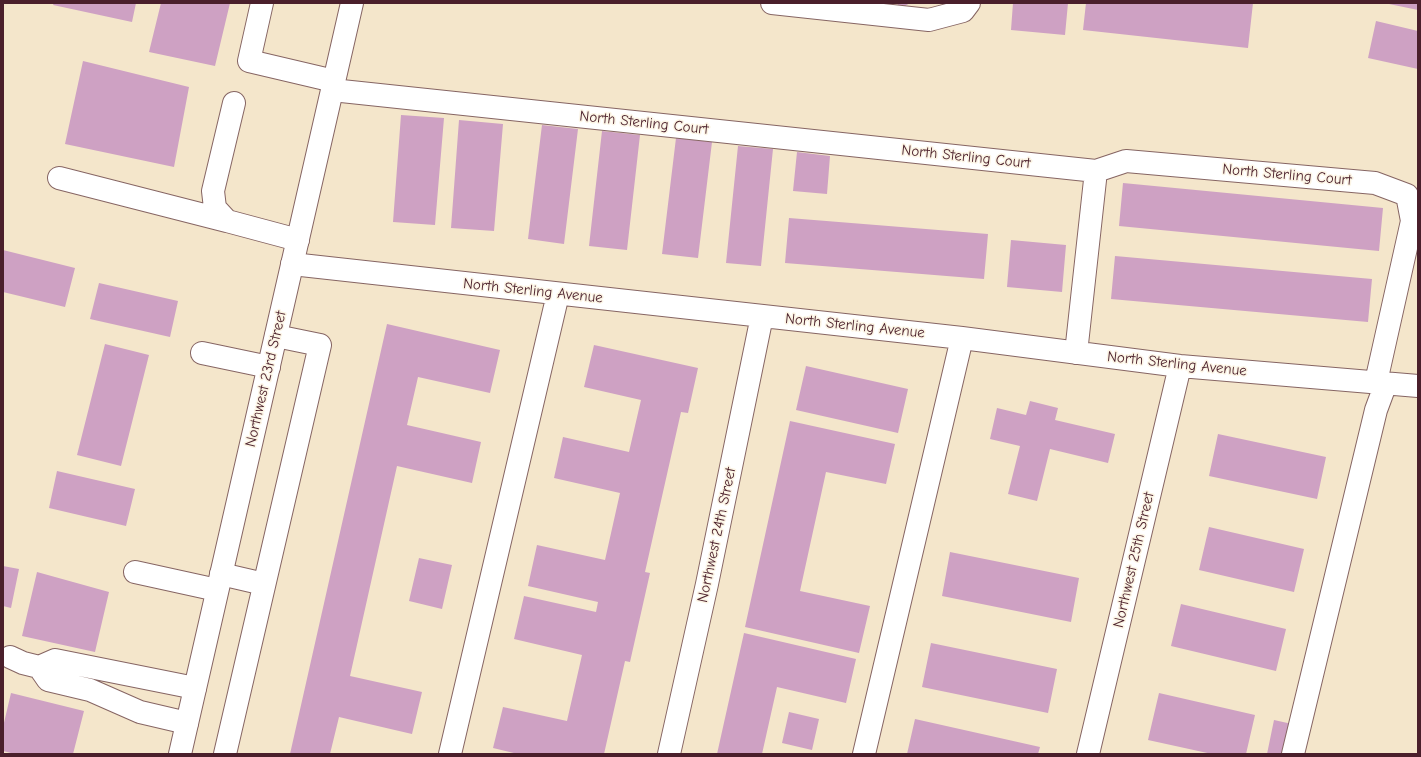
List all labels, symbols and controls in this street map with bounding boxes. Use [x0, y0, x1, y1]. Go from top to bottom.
street label: North Sterling Court [579, 107, 709, 139]
street label: North Sterling Court [901, 141, 1031, 173]
street label: North Sterling Court [1222, 160, 1352, 190]
street label: North Sterling Avenue [462, 275, 604, 307]
street label: Northwest 23rd Street [242, 309, 290, 449]
street label: North Sterling Avenue [784, 310, 926, 342]
street label: North Sterling Avenue [1106, 348, 1248, 380]
street label: Northwest 24th Street [694, 466, 740, 604]
street label: Northwest 25th Street [1110, 490, 1158, 630]

